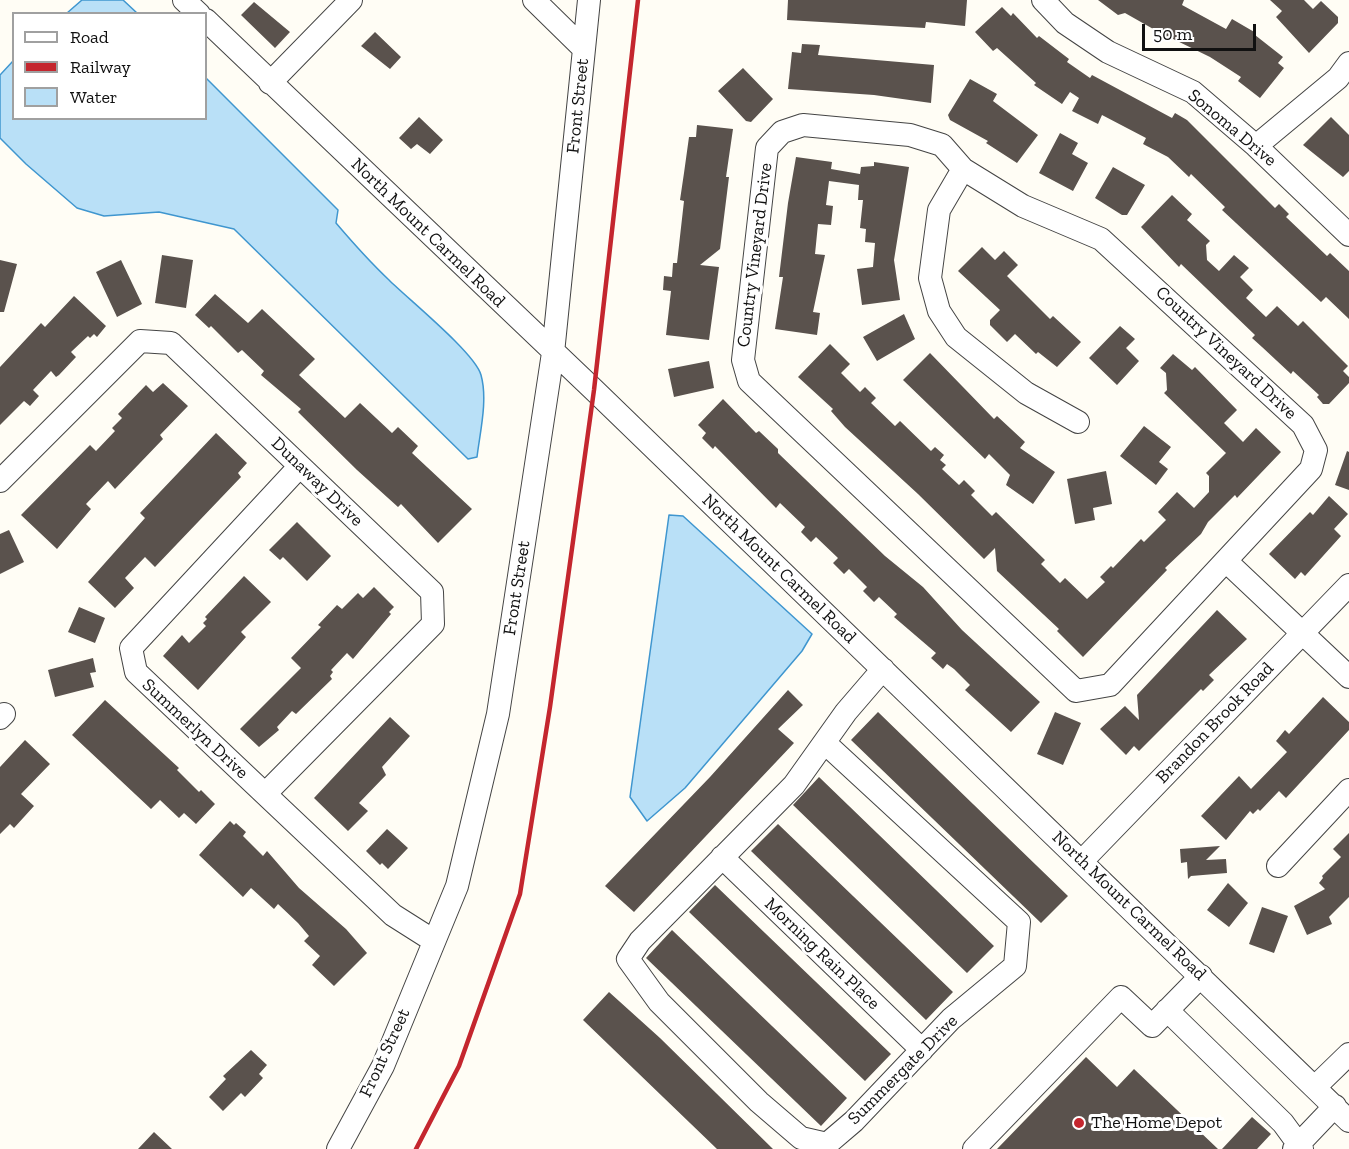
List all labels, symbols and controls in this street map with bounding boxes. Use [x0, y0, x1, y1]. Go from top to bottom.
legend [12, 12, 207, 120]
scale bar [1145, 12, 1259, 50]
text: 50 m [1153, 23, 1192, 45]
text: Road [70, 26, 109, 48]
text: Railway [70, 56, 131, 78]
street label: Front Street [562, 57, 594, 155]
street label: Sonoma Drive [1183, 85, 1281, 171]
text: Water [70, 86, 117, 108]
street label: North Mount Carmel Road [346, 154, 510, 312]
street label: Country Vineyard Drive [733, 162, 777, 348]
street label: Country Vineyard Drive [1151, 282, 1301, 424]
street label: Dunaway Drive [267, 433, 367, 531]
street label: North Mount Carmel Road [697, 490, 861, 648]
street label: Front Street [499, 539, 535, 637]
street label: Brandon Brook Road [1152, 658, 1278, 788]
street label: Summerlyn Drive [137, 674, 253, 784]
street label: North Mount Carmel Road [1047, 827, 1211, 985]
street label: Morning Rain Place [760, 894, 884, 1014]
street label: Front Street [355, 1005, 415, 1101]
street label: Summergate Drive [843, 1010, 963, 1130]
place label: The Home Depot [1091, 1112, 1222, 1134]
marker: The Home Depot [1072, 1116, 1086, 1130]

